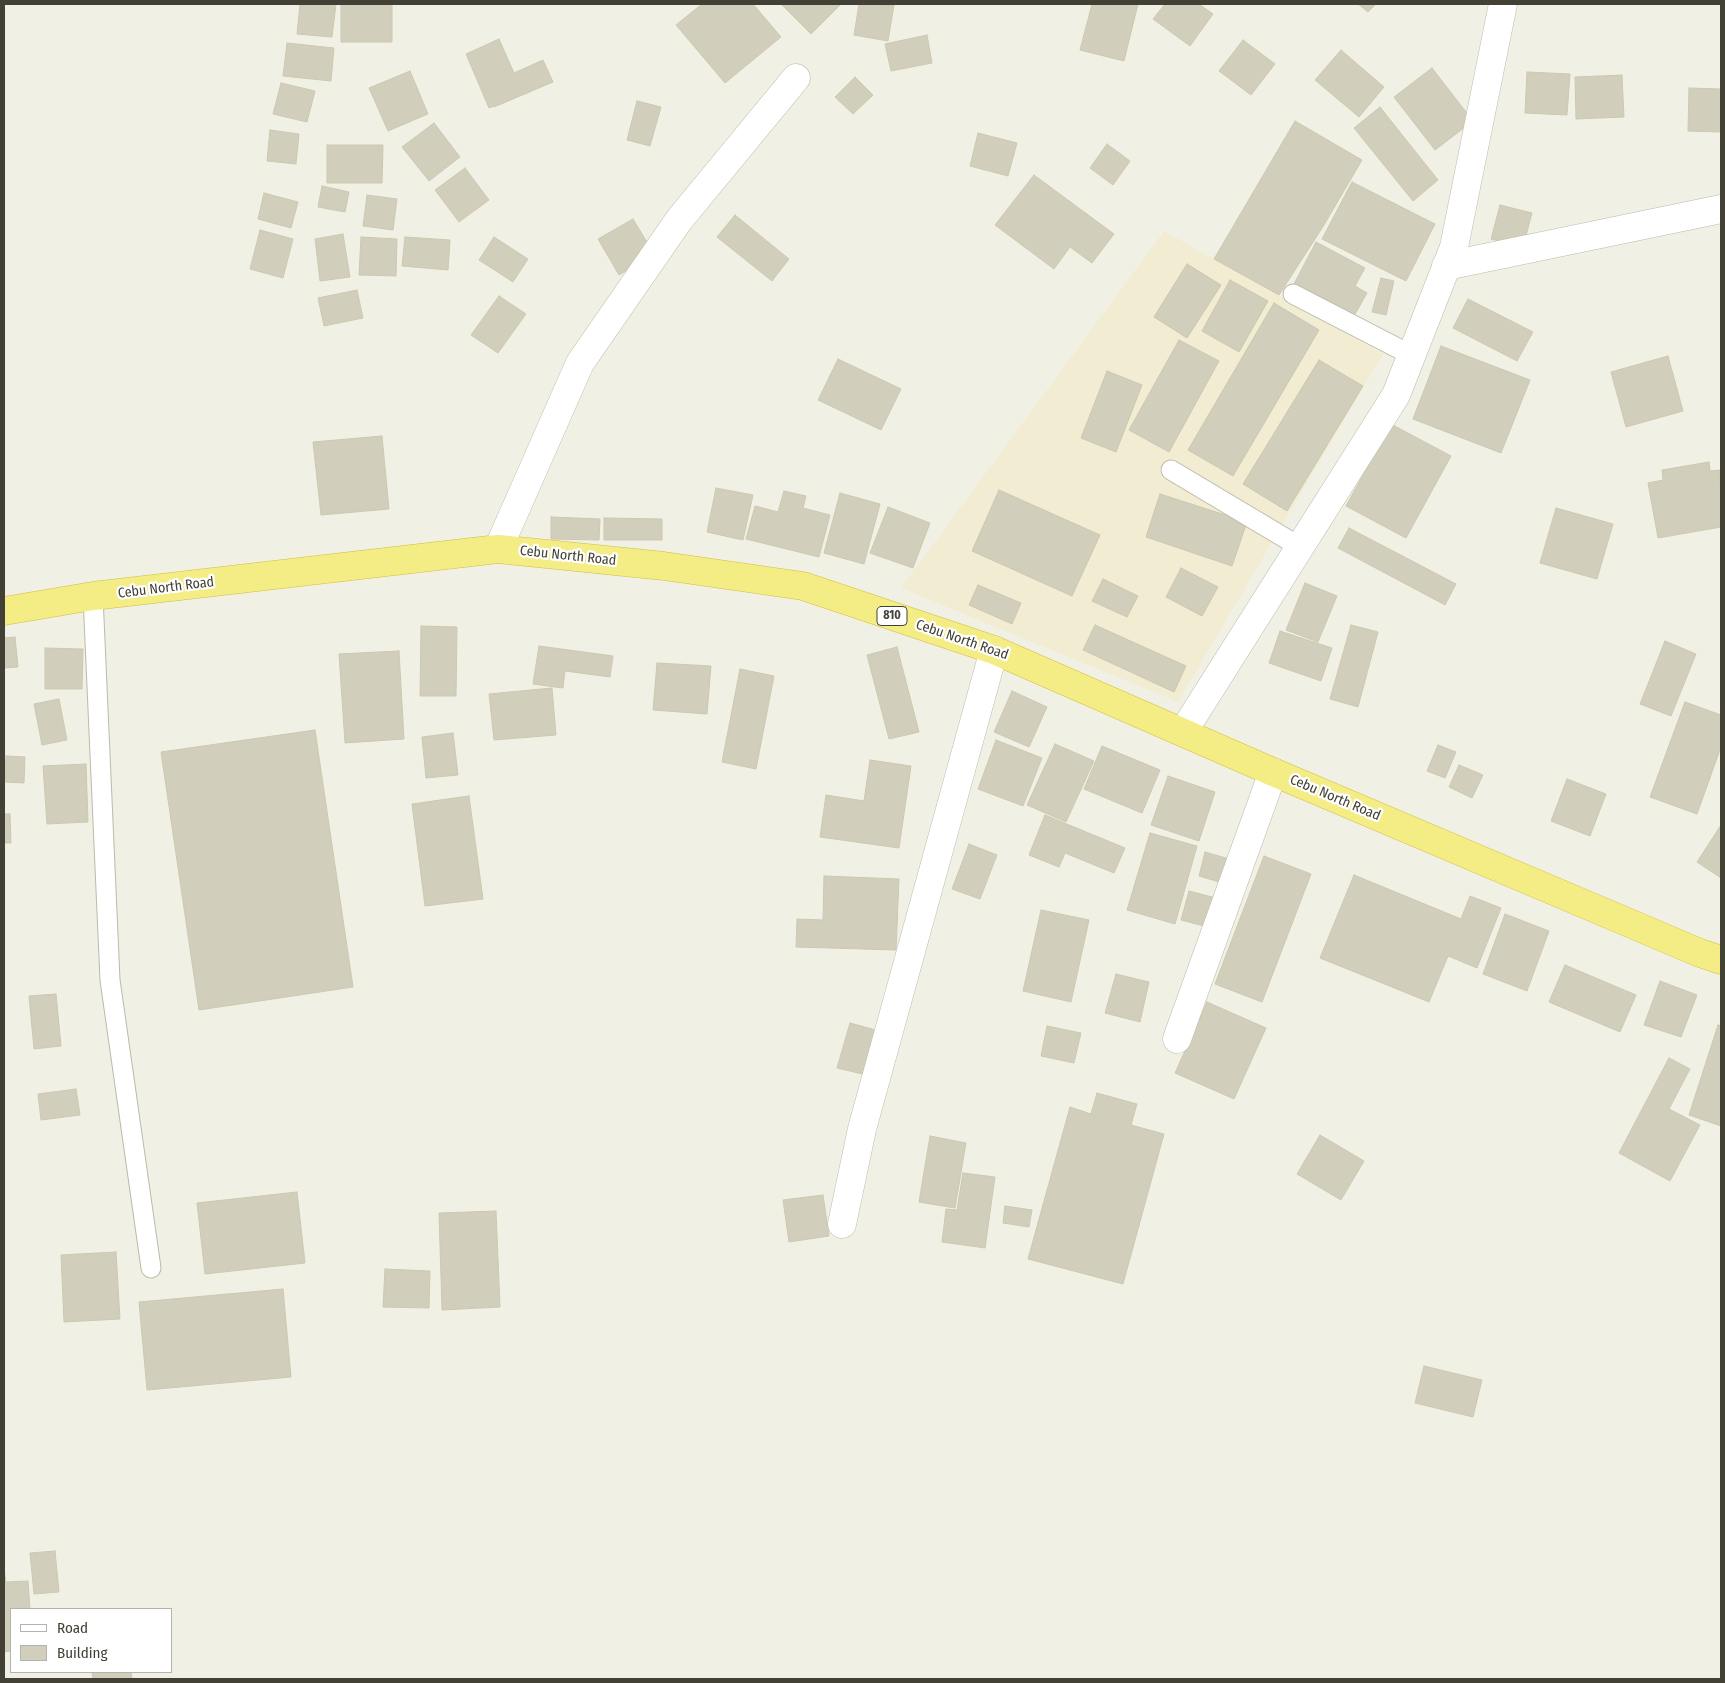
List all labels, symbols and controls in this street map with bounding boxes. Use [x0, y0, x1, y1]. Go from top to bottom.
street label: Cebu North Road [519, 543, 617, 569]
street label: Cebu North Road [117, 574, 215, 602]
road number: 810 [877, 606, 907, 626]
street label: Cebu North Road [913, 616, 1011, 664]
street label: Cebu North Road [1287, 771, 1383, 825]
legend [10, 1608, 172, 1673]
text: Road [57, 1619, 88, 1637]
text: Building [57, 1644, 108, 1662]

